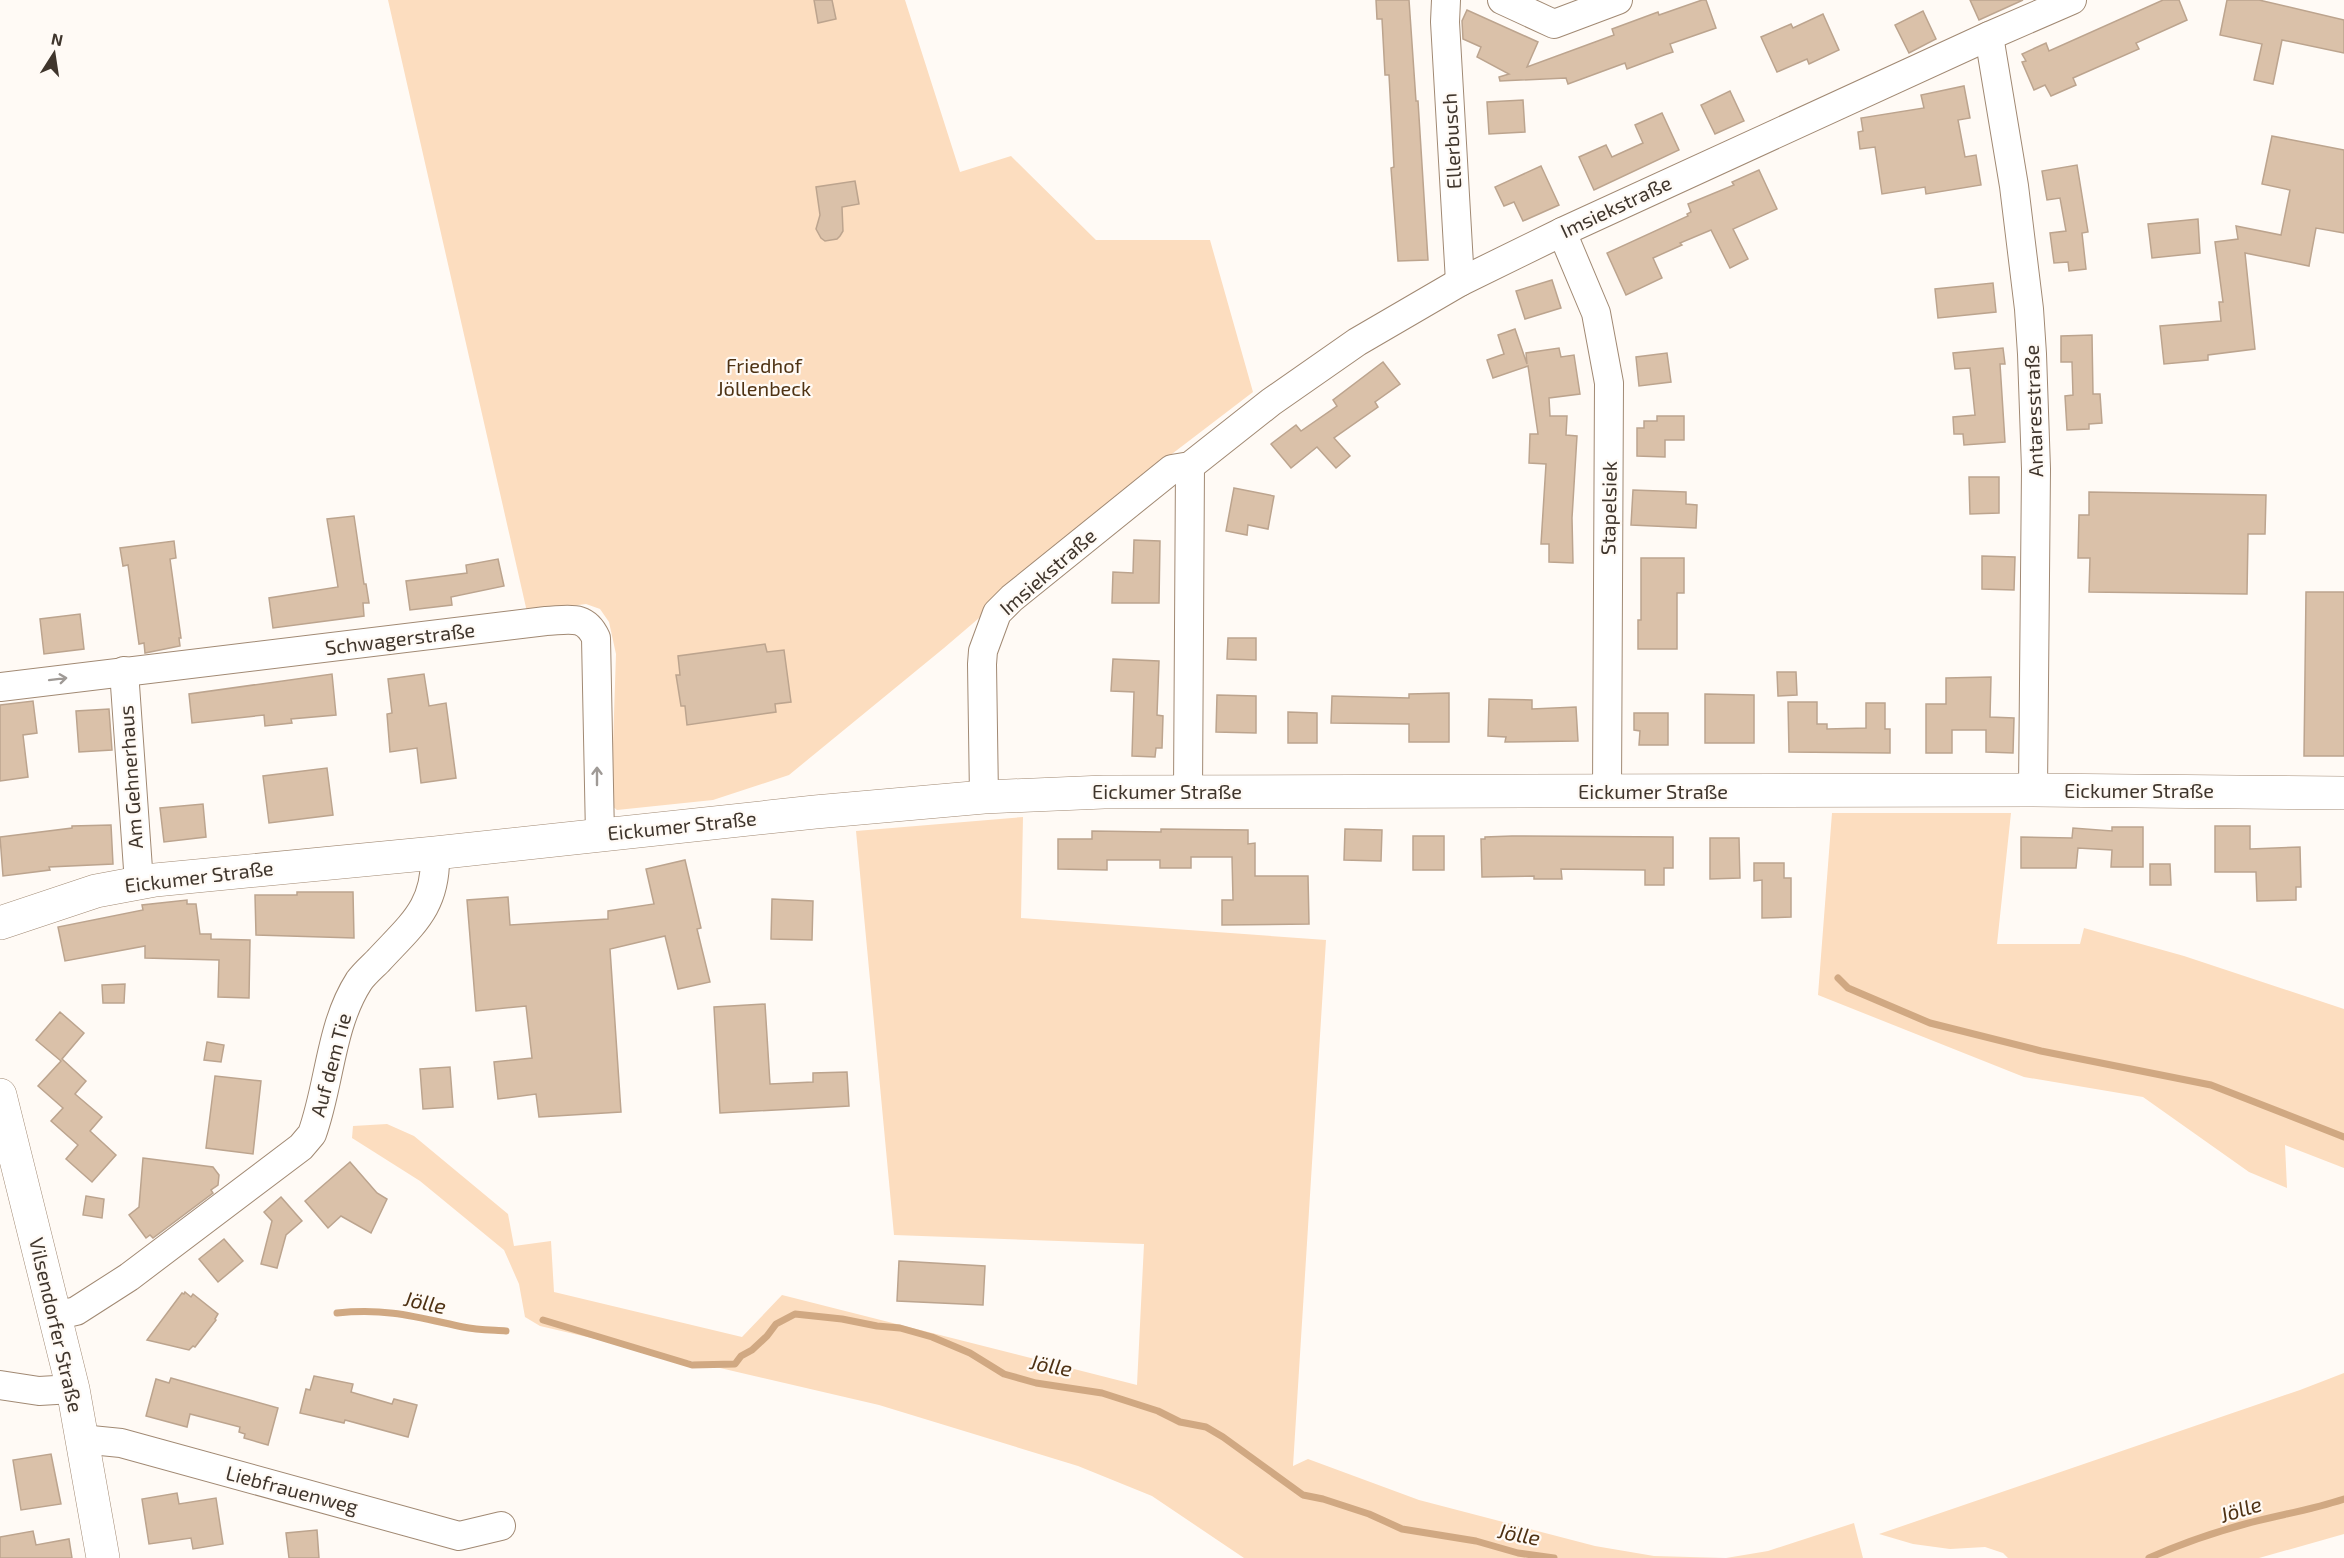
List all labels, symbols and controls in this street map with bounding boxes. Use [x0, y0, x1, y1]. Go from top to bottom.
north arrow [24, 24, 84, 84]
text: N [50, 28, 65, 49]
street label: Ellerbusch [1437, 92, 1466, 190]
street label: Imsiekstraße [1556, 170, 1675, 242]
street label: Antaresstraße [2019, 344, 2047, 478]
park label: Friedhof Jöllenbeck [717, 353, 811, 400]
street label: Stapelsiek [1595, 461, 1621, 555]
street label: Imsiekstraße [994, 523, 1100, 620]
street label: Schwagerstraße [324, 617, 476, 659]
one-way arrow [48, 674, 67, 685]
street label: Am Gehnerhaus [113, 704, 147, 850]
one-way arrow [591, 767, 603, 787]
street label: Eickumer Straße [2064, 778, 2214, 802]
street label: Eickumer Straße [1092, 779, 1242, 803]
street label: Eickumer Straße [1578, 779, 1728, 803]
street label: Eickumer Straße [606, 805, 758, 845]
street label: Eickumer Straße [123, 855, 275, 897]
street label: Auf dem Tie [305, 1010, 355, 1119]
street label: Vilsendorfer Straße [25, 1235, 89, 1415]
water label: Jölle [401, 1285, 449, 1318]
water label: Jölle [1027, 1348, 1075, 1381]
street label: Liebfrauenweg [223, 1460, 361, 1518]
water label: Jölle [2216, 1490, 2265, 1527]
water label: Jölle [1495, 1517, 1543, 1550]

